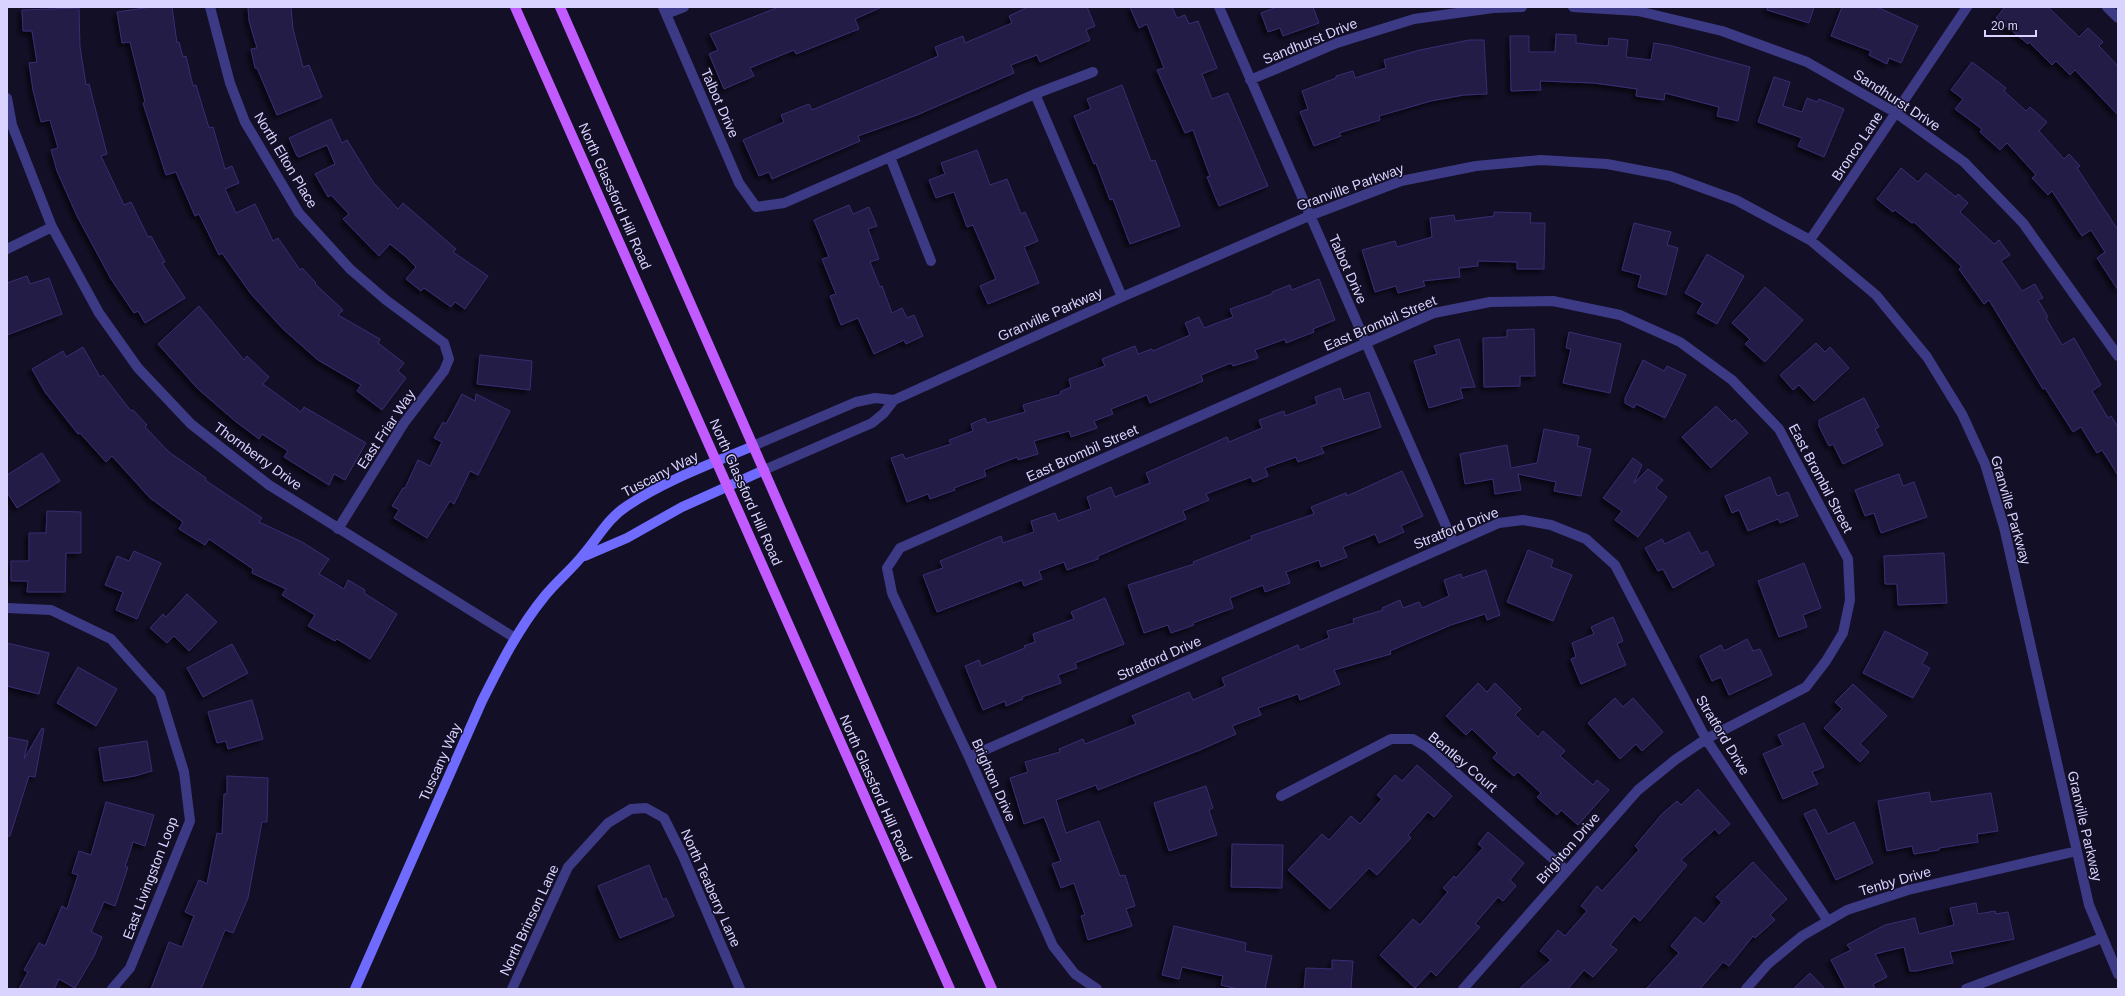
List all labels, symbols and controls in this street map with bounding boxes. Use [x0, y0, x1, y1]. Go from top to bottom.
scale bar [1985, 12, 2036, 38]
street label: Sandhurst Drive [1260, 15, 1360, 67]
text: 20 m [1991, 19, 2018, 33]
street label: Talbot Drive [698, 66, 742, 140]
street label: Sandhurst Drive [1851, 66, 1944, 134]
street label: Bronco Lane [1828, 108, 1886, 183]
street label: North Elton Place [251, 109, 321, 211]
street label: North Glassford Hill Road [575, 120, 655, 272]
street label: Granville Parkway [1294, 160, 1406, 214]
street label: Talbot Drive [1326, 232, 1370, 306]
street label: Granville Parkway [995, 284, 1105, 344]
street label: East Brombil Street [1321, 292, 1439, 354]
street label: East Friar Way [354, 386, 418, 472]
street label: North Glassford Hill Road [706, 416, 786, 568]
street label: Thornberry Drive [211, 419, 305, 493]
street label: East Brombil Street [1024, 421, 1140, 485]
street label: East Brombil Street [1786, 421, 1856, 535]
street label: Tuscany Way [619, 448, 701, 500]
street label: Granville Parkway [1988, 454, 2034, 566]
street label: Stratford Drive [1411, 504, 1501, 552]
street label: Stratford Drive [1115, 632, 1204, 684]
street label: Stratford Drive [1693, 692, 1753, 778]
street label: North Glassford Hill Road [836, 712, 916, 864]
street label: Tuscany Way [416, 720, 464, 804]
street label: Bentley Court [1425, 729, 1501, 795]
street label: Brighton Drive [969, 736, 1019, 824]
street label: Granville Parkway [2065, 769, 2105, 883]
street label: Brighton Drive [1533, 809, 1603, 887]
street label: East Livingston Loop [119, 814, 181, 942]
street label: North Teaberry Lane [678, 827, 744, 950]
street label: North Brinson Lane [496, 862, 562, 978]
street label: Tenby Drive [1857, 863, 1933, 899]

